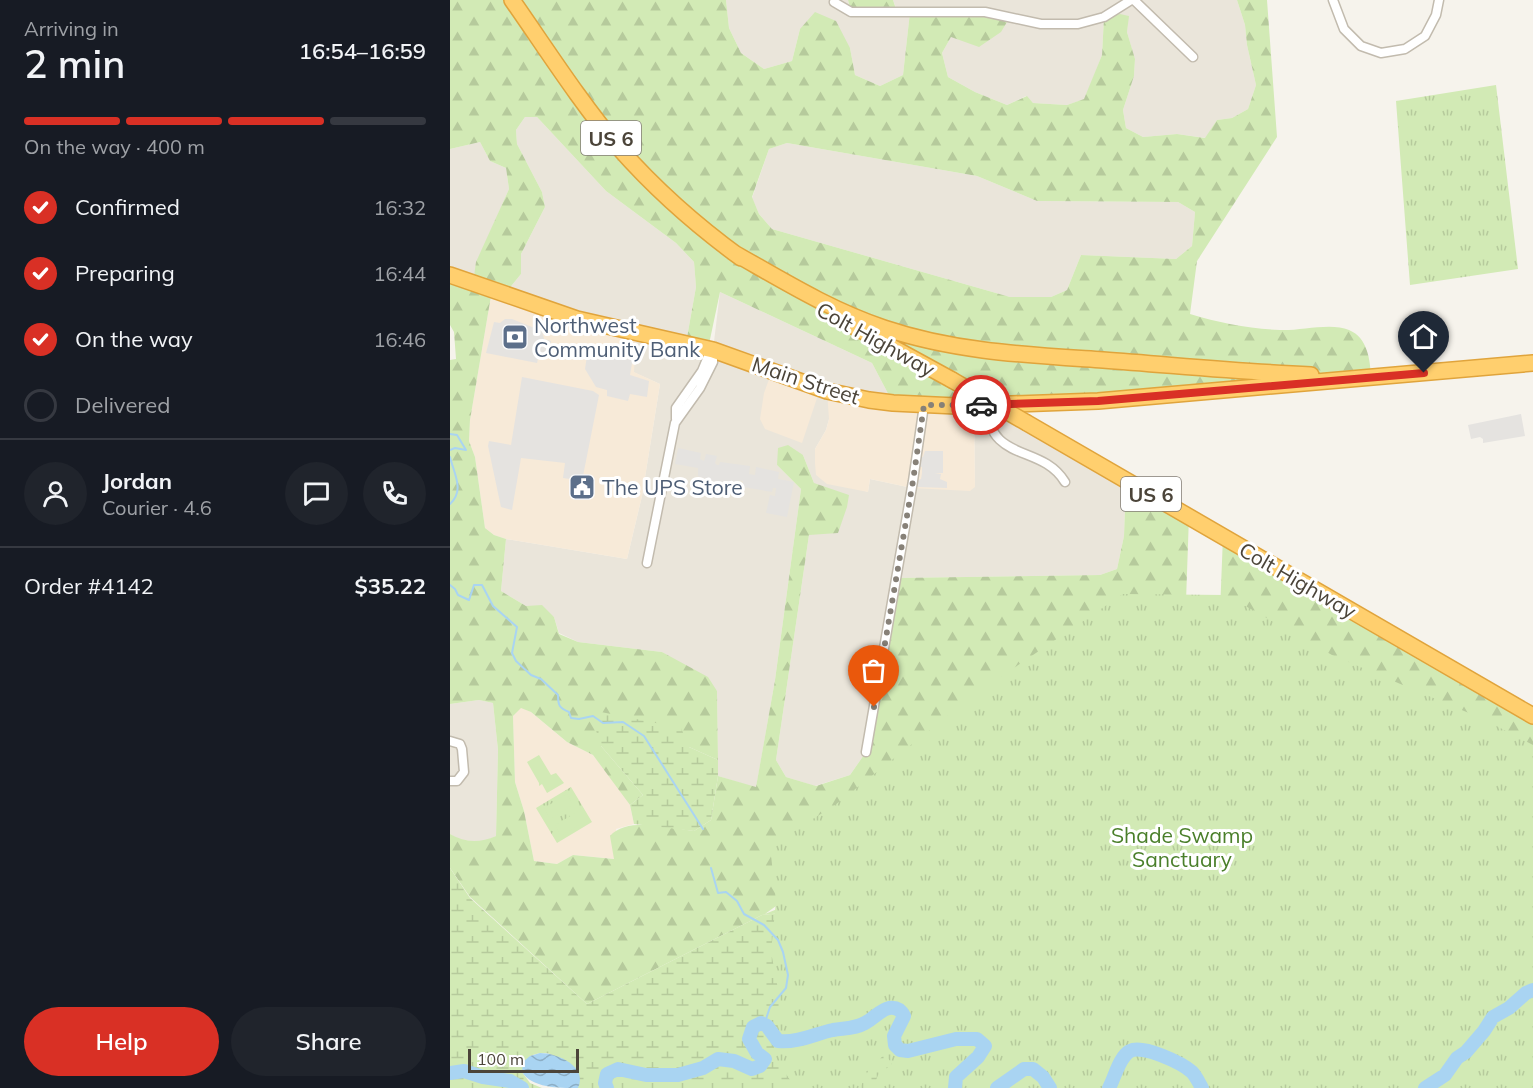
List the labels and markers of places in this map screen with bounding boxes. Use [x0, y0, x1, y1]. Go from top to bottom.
pin [1398, 311, 1449, 373]
place label: Northwest Community Bank [534, 312, 700, 362]
bank icon: Northwest Community Bank [500, 322, 530, 352]
public building icon: The UPS Store [567, 472, 597, 502]
place label: The UPS Store [602, 474, 743, 500]
pin [848, 645, 899, 707]

